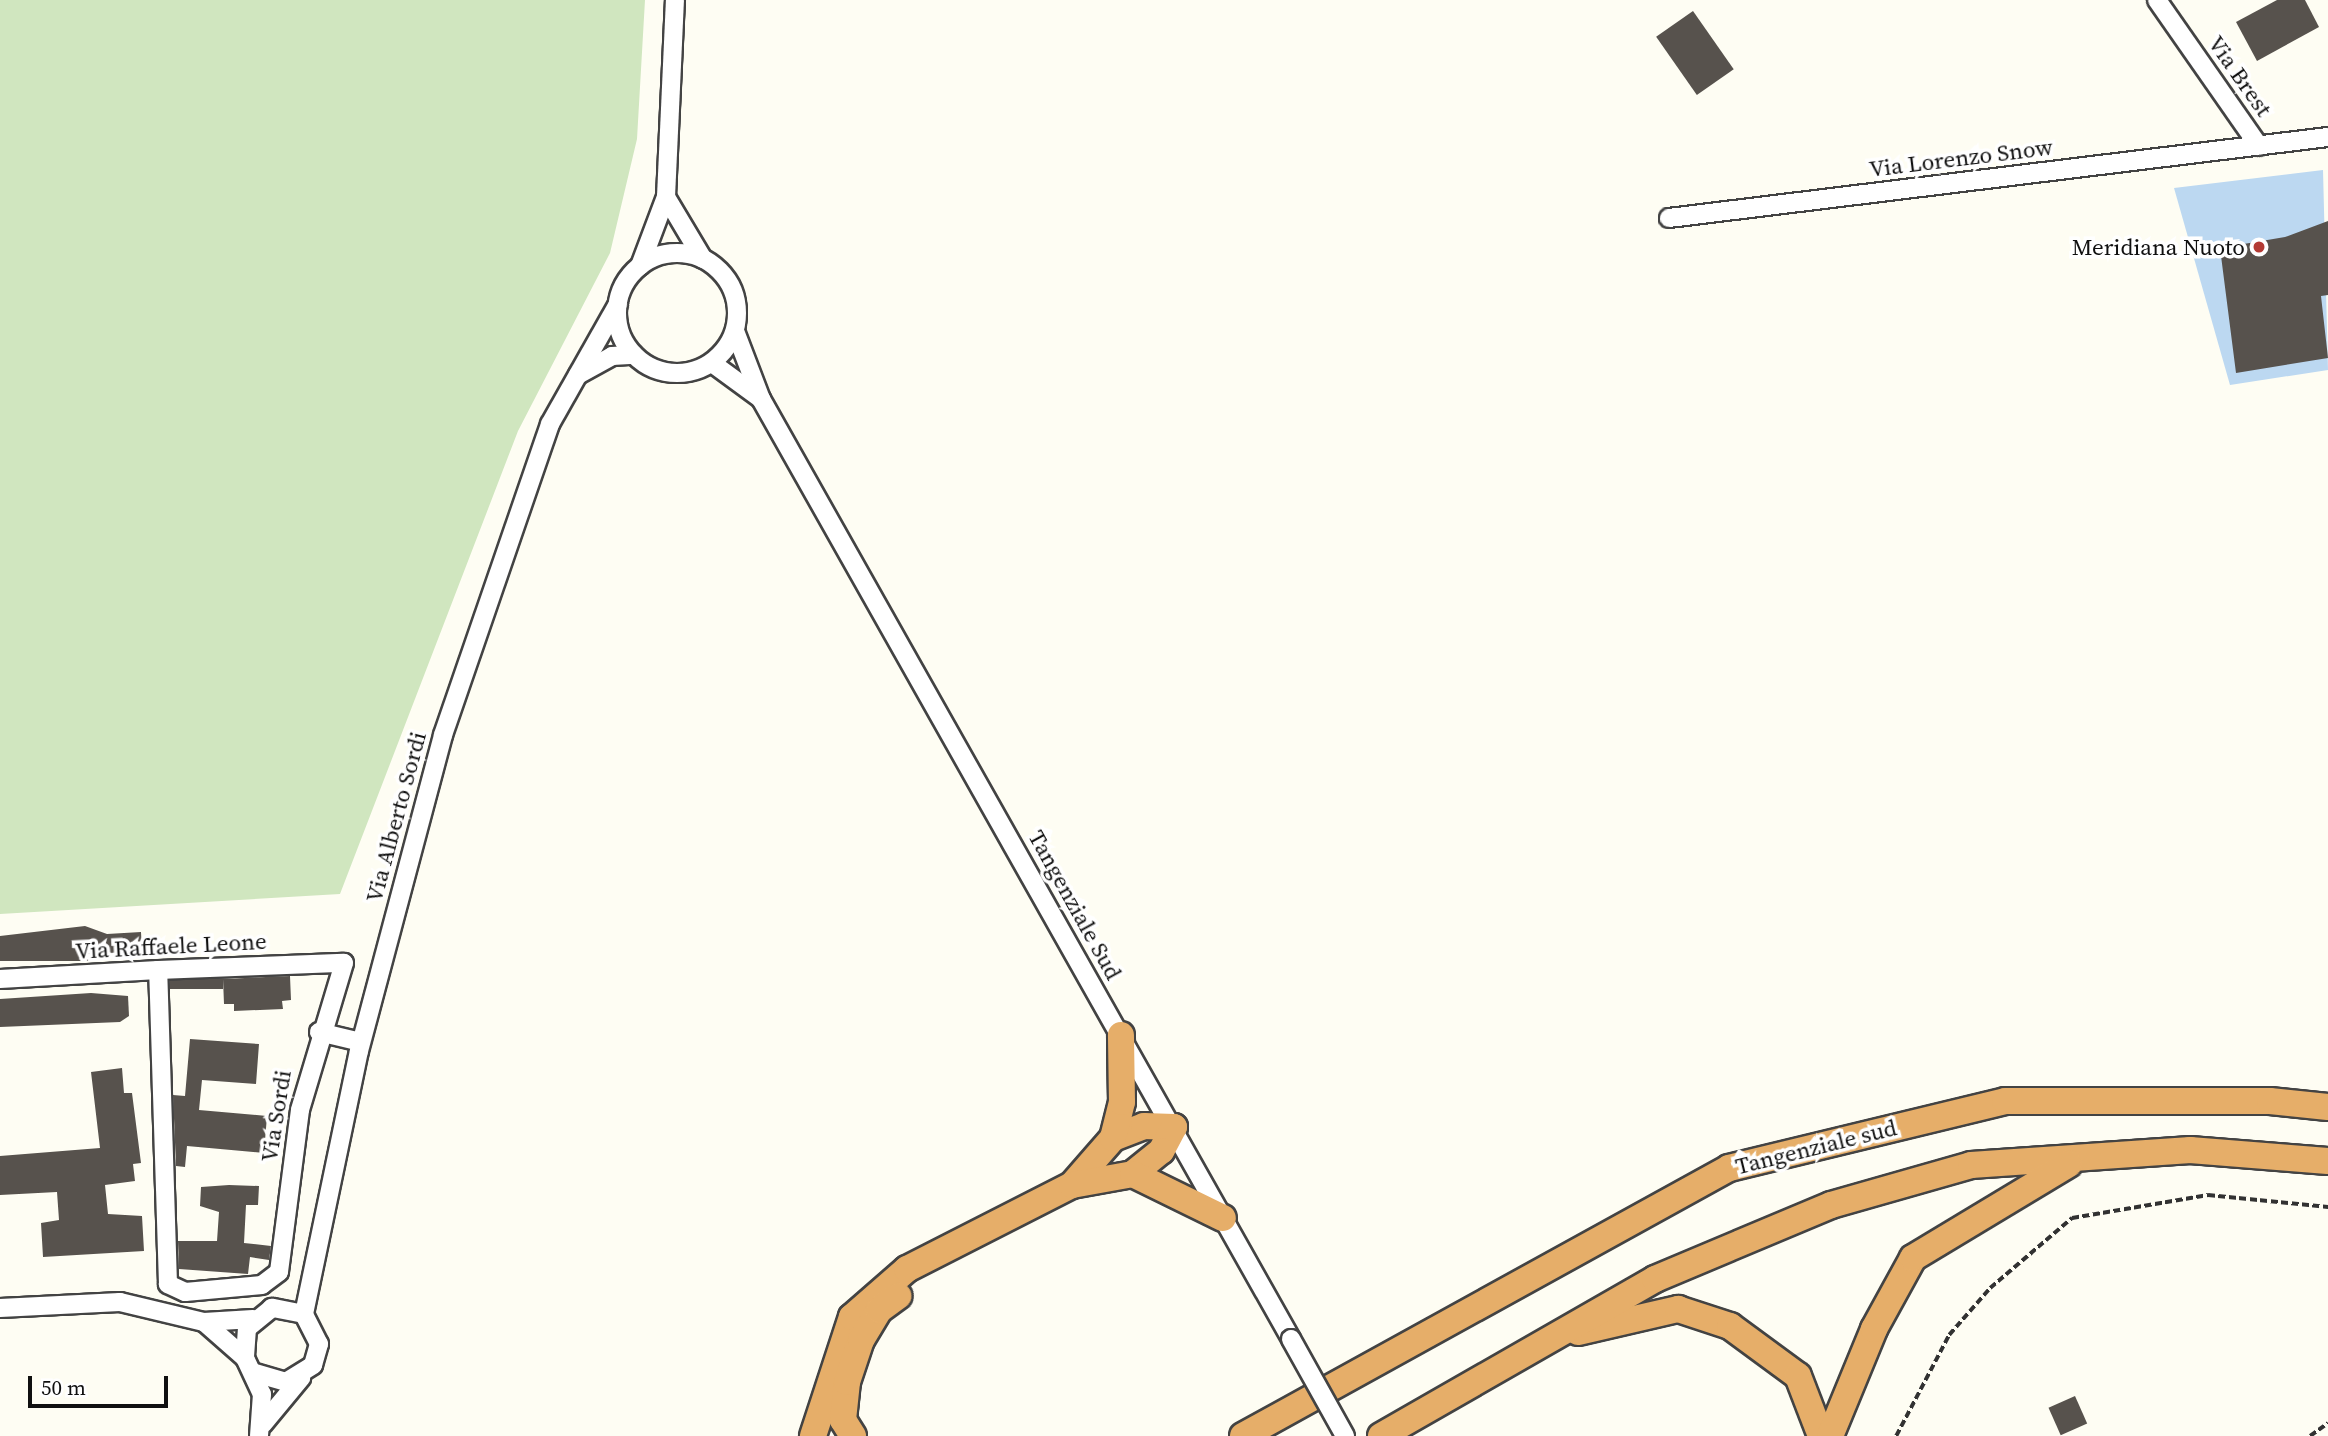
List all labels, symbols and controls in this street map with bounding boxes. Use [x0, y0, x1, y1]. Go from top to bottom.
street label: Via Brest [2202, 30, 2278, 122]
street label: Via Lorenzo Snow [1868, 133, 2054, 183]
place label: Meridiana Nuoto [2072, 233, 2245, 261]
marker: Meridiana Nuoto [2251, 239, 2267, 255]
street label: Via Alberto Sordi [360, 729, 432, 905]
street label: Tangenziale Sud [1023, 825, 1127, 985]
street label: Via Raffaele Leone [75, 927, 267, 965]
street label: Via Sordi [255, 1068, 297, 1164]
street label: Tangenziale sud [1733, 1114, 1899, 1180]
scale bar [32, 1362, 172, 1406]
text: 50 m [41, 1373, 86, 1402]

